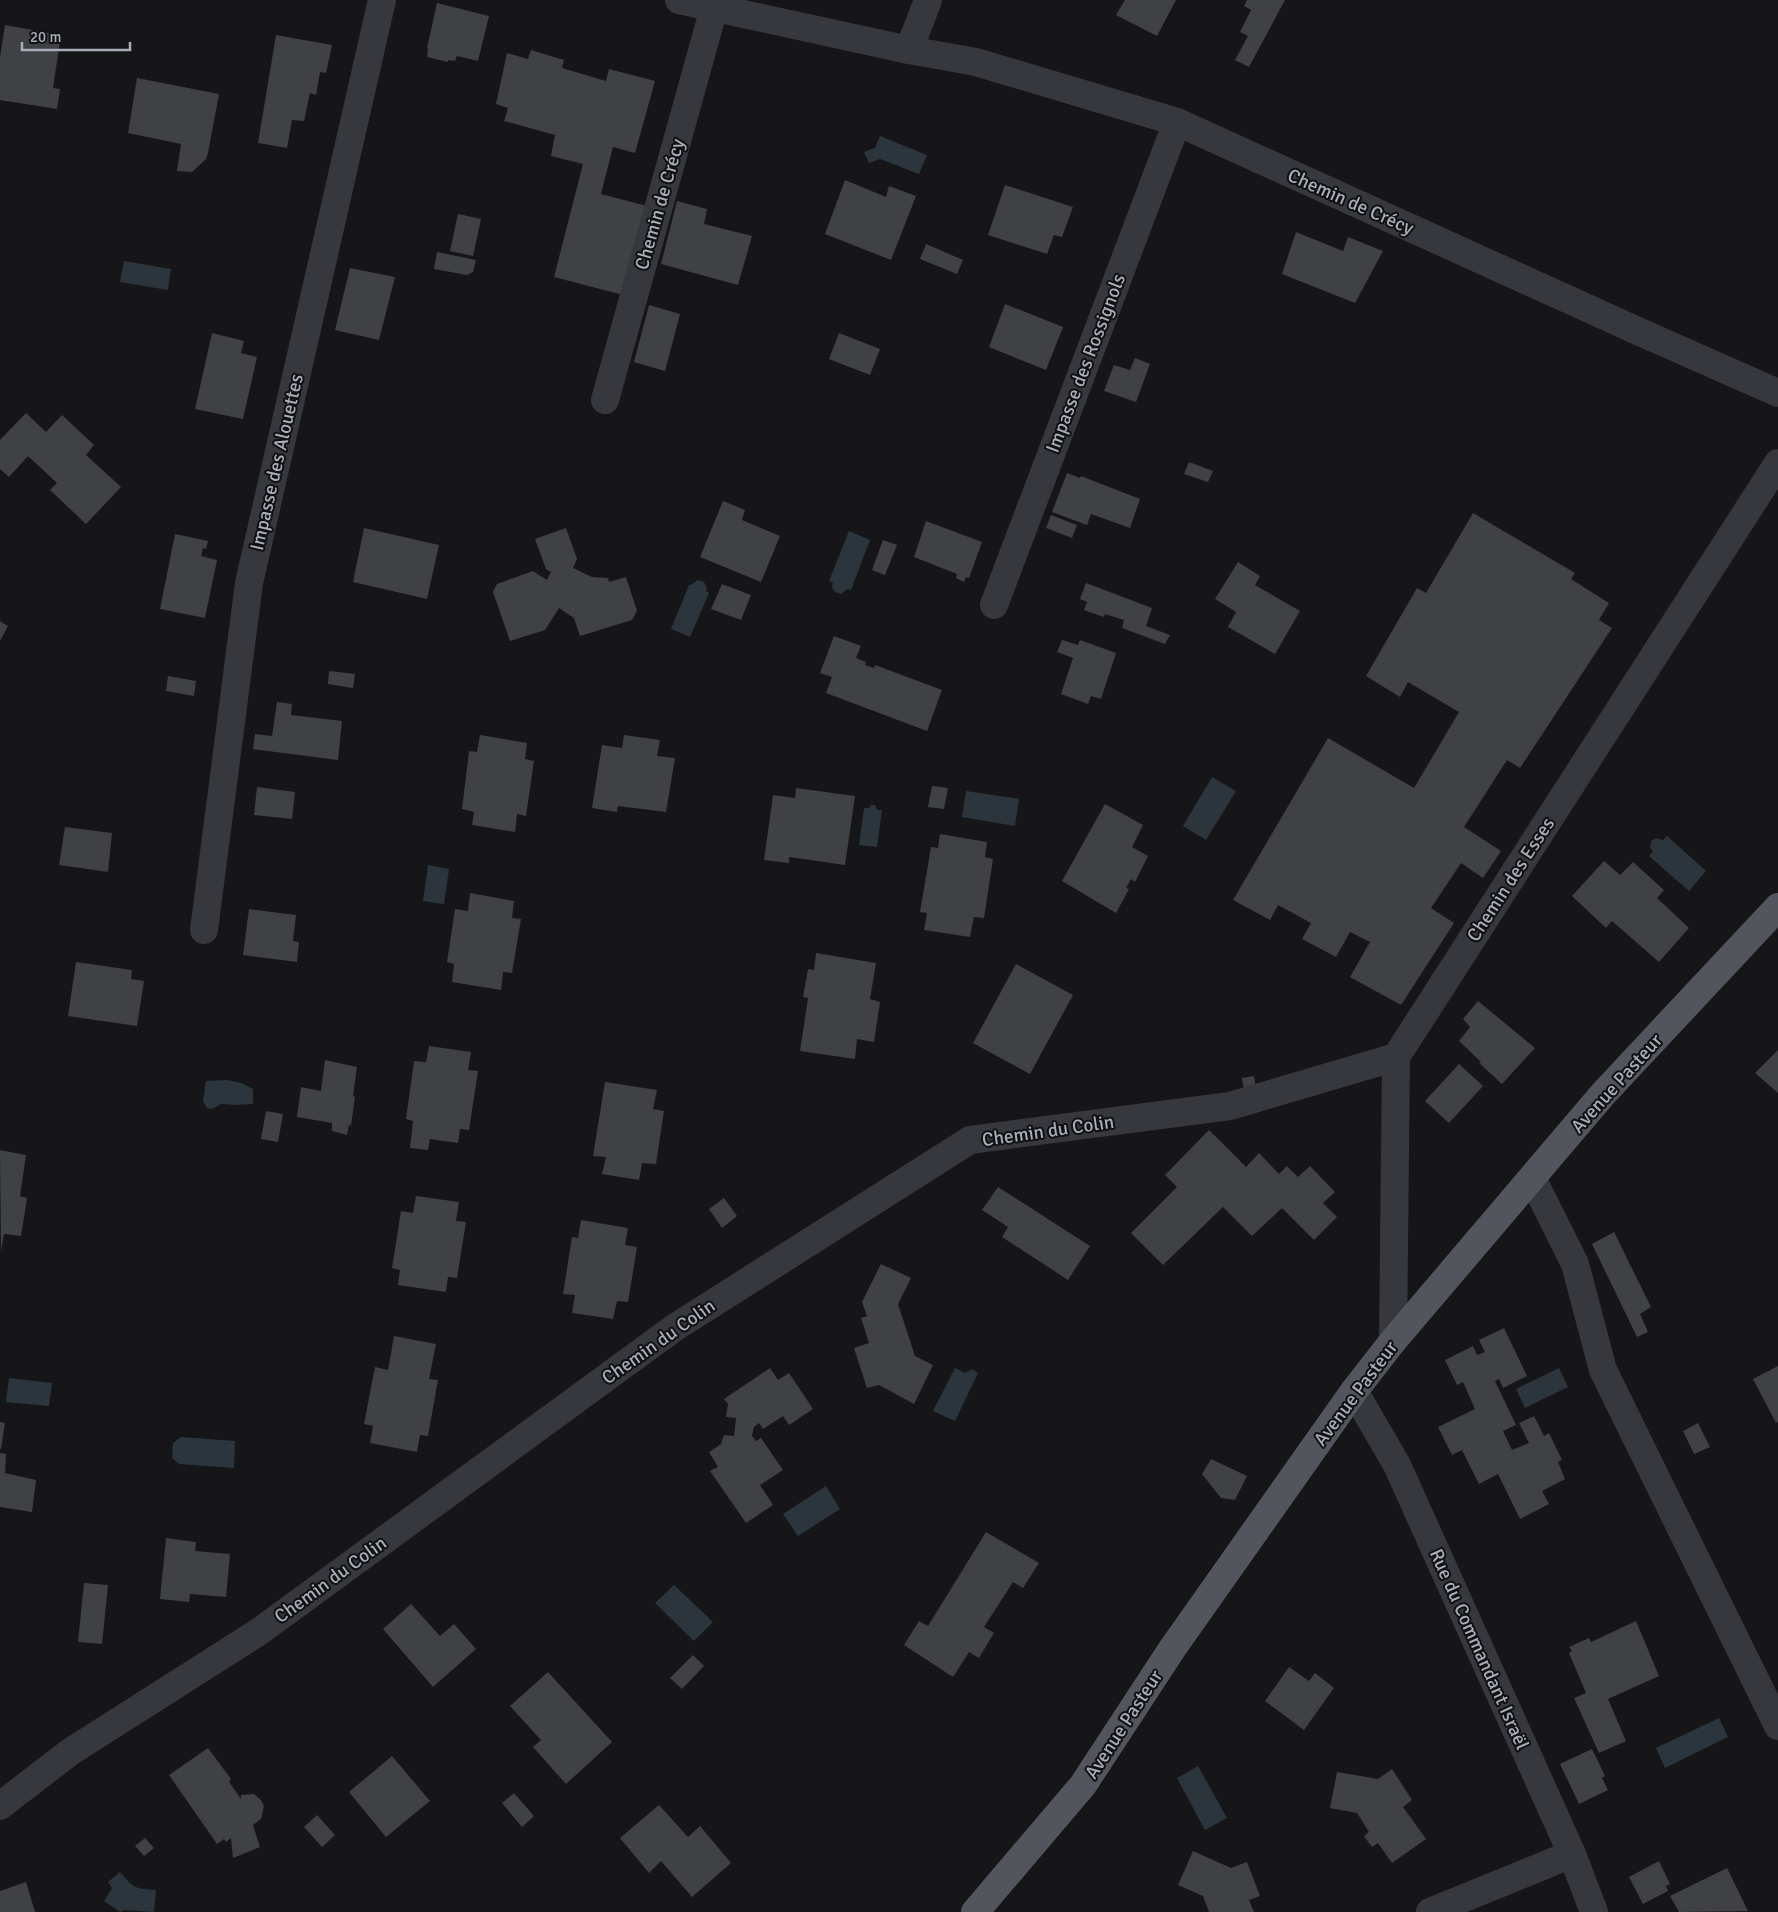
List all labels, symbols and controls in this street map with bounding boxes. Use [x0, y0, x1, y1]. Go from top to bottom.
scale bar [22, 20, 130, 52]
text: 20 m [30, 28, 61, 46]
street label: Chemin de Crécy [630, 136, 690, 273]
street label: Chemin de Crécy [1284, 163, 1417, 240]
street label: Impasse des Rossignols [1041, 270, 1131, 456]
street label: Impasse des Alouettes [245, 372, 309, 553]
street label: Chemin des Esses [1462, 813, 1560, 946]
street label: Avenue Pasteur [1566, 1029, 1668, 1138]
street label: Chemin du Colin [981, 1110, 1116, 1152]
street label: Chemin du Colin [597, 1294, 720, 1390]
street label: Avenue Pasteur [1309, 1336, 1403, 1451]
street label: Chemin du Colin [270, 1531, 391, 1629]
street label: Rue du Commandant Israël [1424, 1545, 1534, 1754]
street label: Avenue Pasteur [1080, 1665, 1168, 1784]

